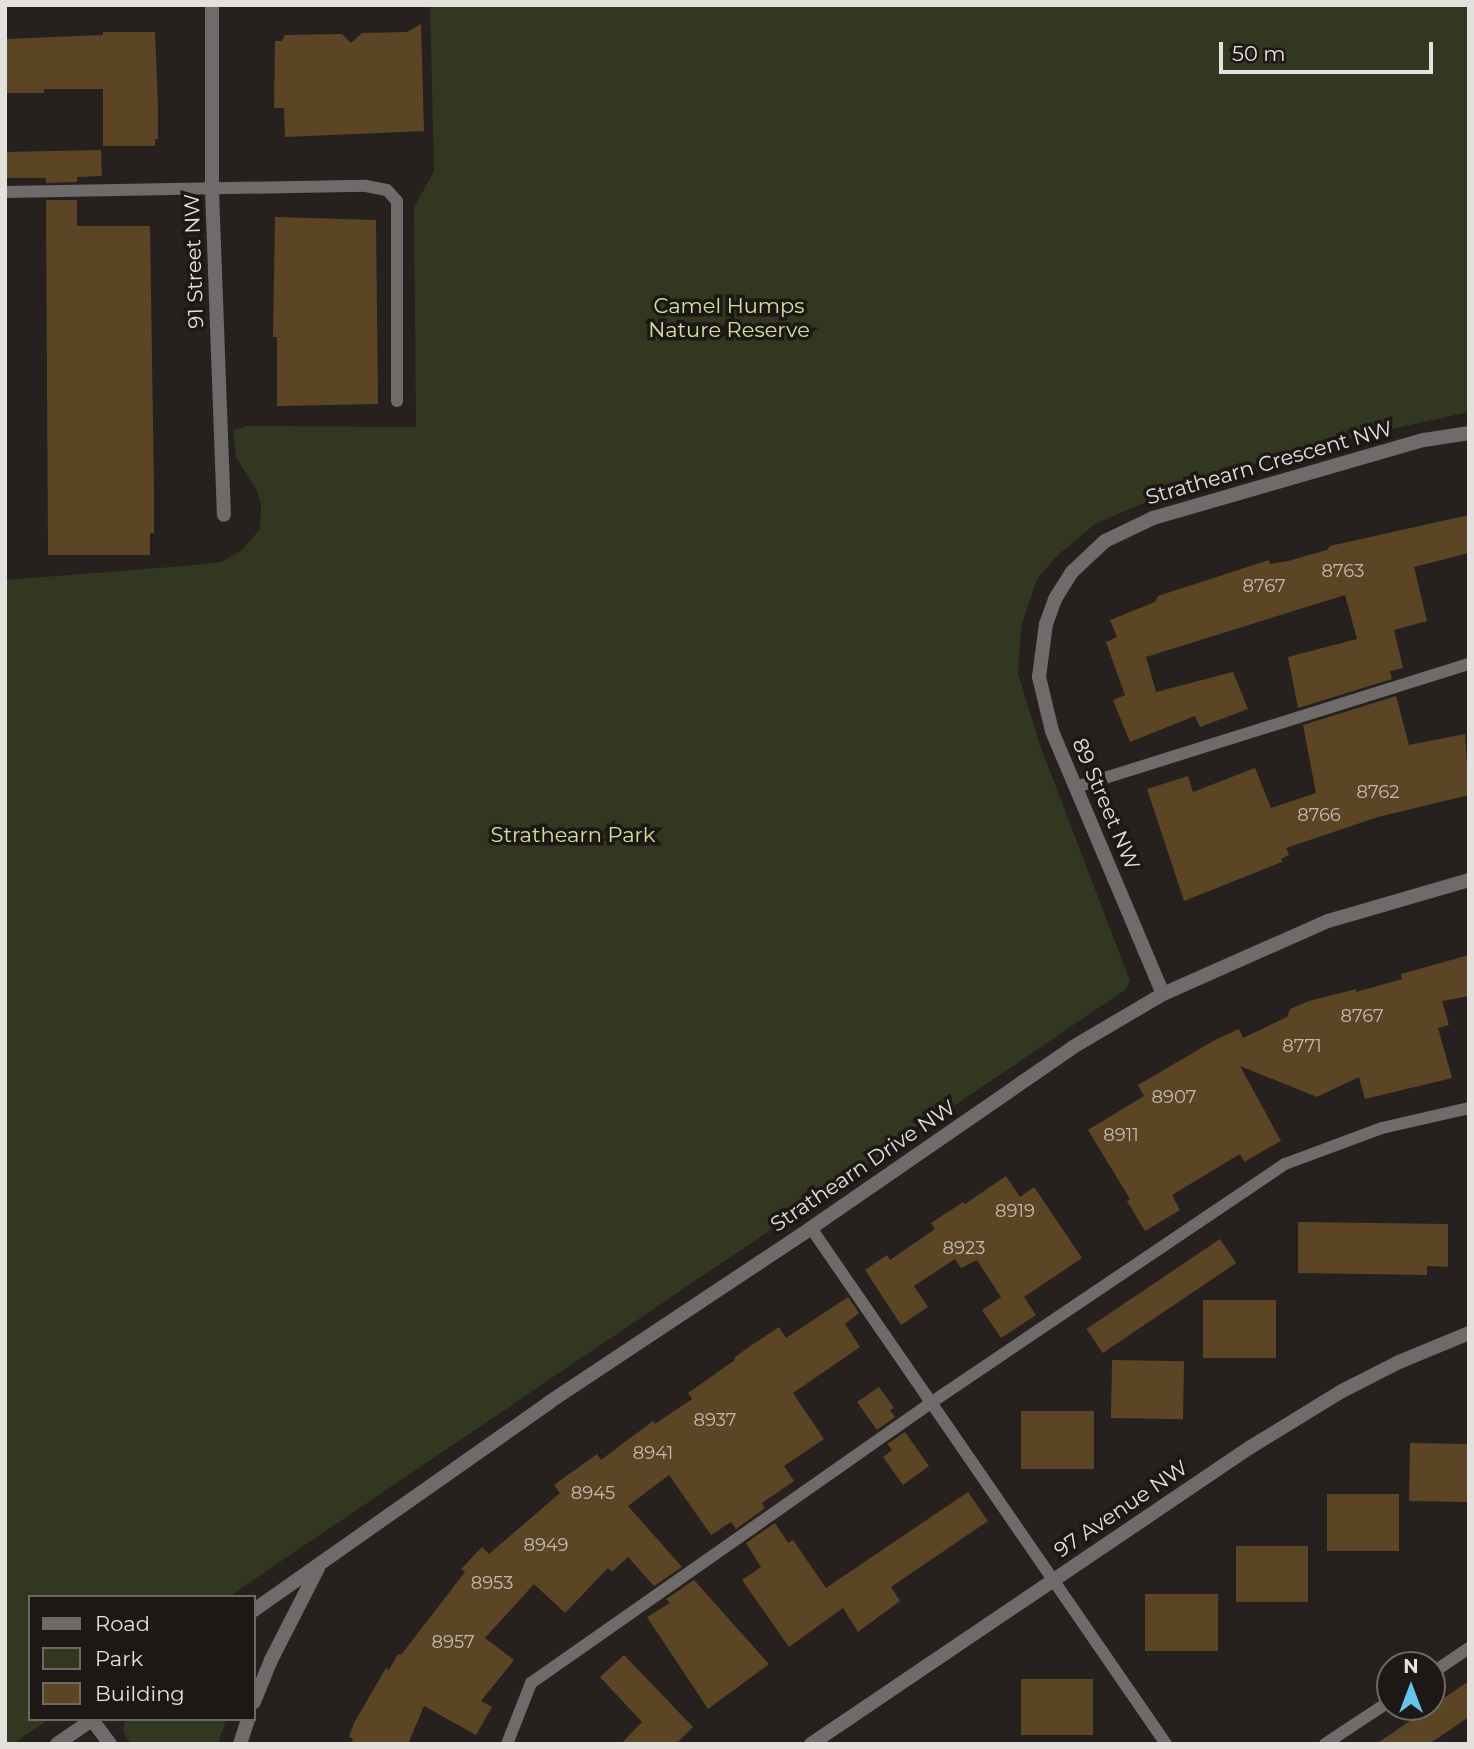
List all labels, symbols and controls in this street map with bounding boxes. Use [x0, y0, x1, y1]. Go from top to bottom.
scale bar [1222, 28, 1436, 72]
text: 50 m [1232, 41, 1286, 66]
street label: 91 Street NW [179, 193, 209, 329]
park label: Camel Humps Nature Reserve [648, 293, 810, 343]
street label: Strathearn Crescent NW [1143, 416, 1395, 510]
house number: 8763 [1322, 560, 1364, 582]
house number: 8767 [1242, 575, 1286, 597]
street label: 89 Street NW [1067, 734, 1145, 874]
house number: 8762 [1357, 781, 1399, 803]
house number: 8766 [1297, 804, 1341, 826]
park label: Strathearn Park [491, 822, 655, 848]
house number: 8767 [1340, 1005, 1384, 1027]
house number: 8771 [1282, 1035, 1322, 1057]
house number: 8907 [1152, 1086, 1196, 1108]
street label: Strathearn Drive NW [766, 1095, 960, 1237]
house number: 8911 [1103, 1124, 1139, 1146]
house number: 8919 [995, 1200, 1035, 1222]
house number: 8923 [943, 1237, 985, 1259]
house number: 8937 [694, 1409, 736, 1431]
house number: 8941 [633, 1442, 673, 1464]
street label: 97 Avenue NW [1050, 1455, 1192, 1563]
house number: 8945 [571, 1482, 615, 1504]
house number: 8949 [523, 1534, 569, 1556]
house number: 8953 [471, 1572, 513, 1594]
legend [28, 1595, 256, 1721]
text: Road [95, 1611, 150, 1636]
house number: 8957 [432, 1631, 474, 1653]
text: Park [95, 1646, 143, 1671]
north arrow [1376, 1651, 1446, 1721]
text: N [1403, 1655, 1419, 1678]
text: Building [95, 1681, 185, 1706]

